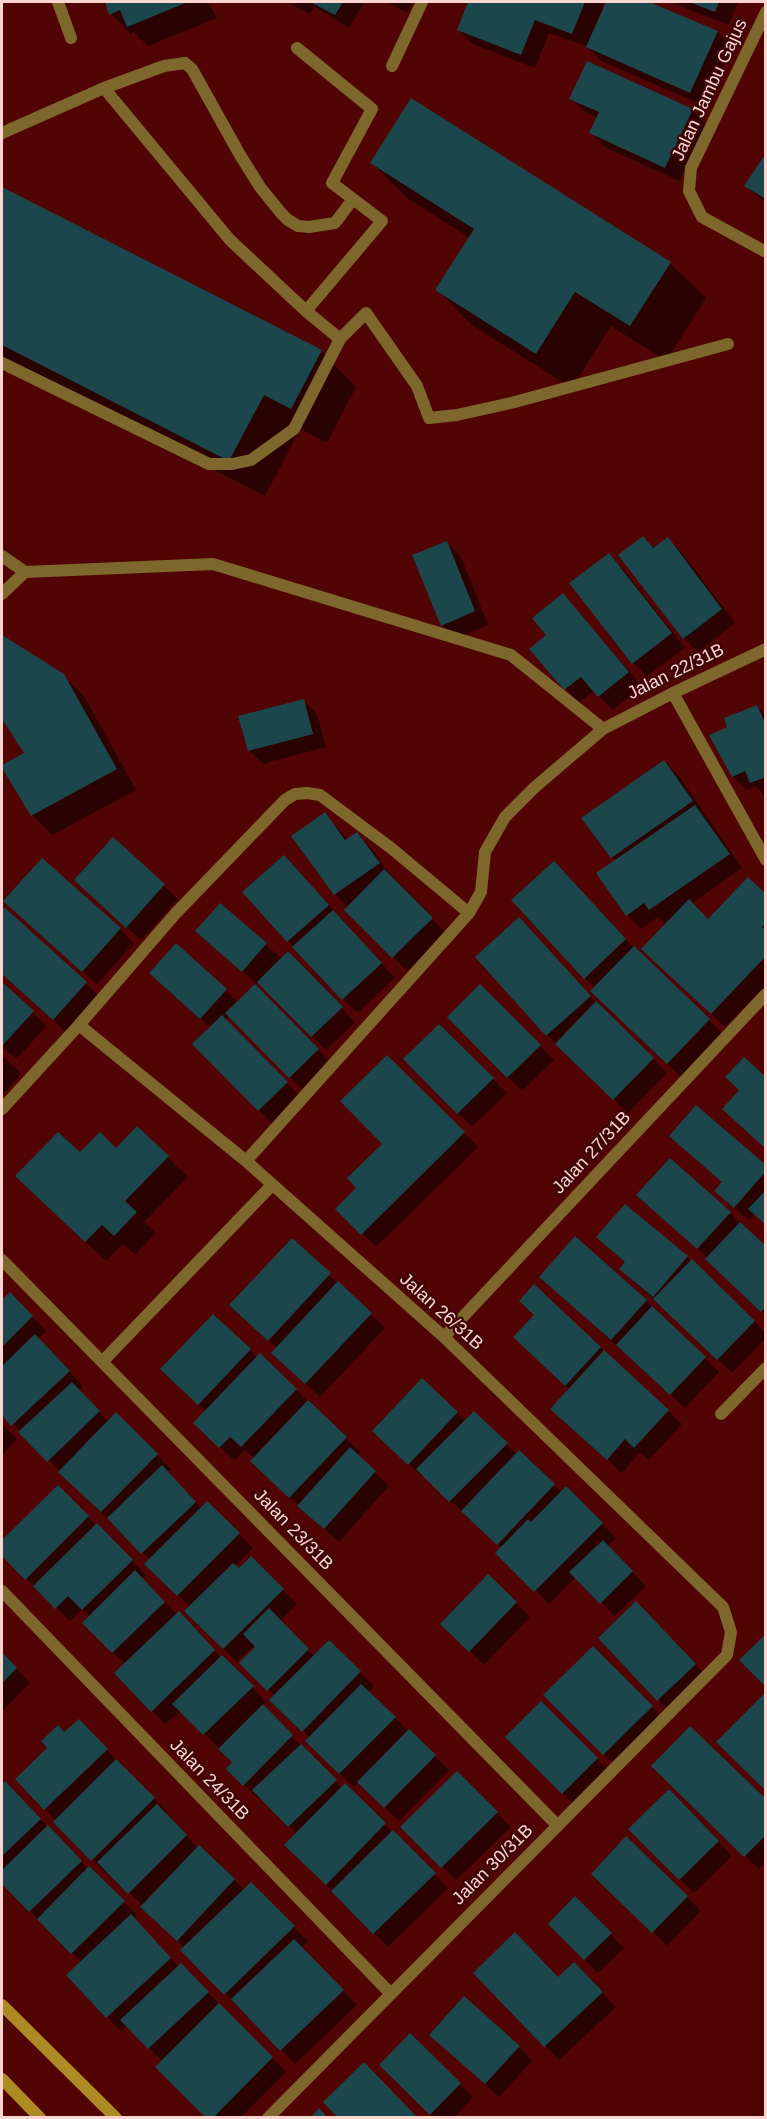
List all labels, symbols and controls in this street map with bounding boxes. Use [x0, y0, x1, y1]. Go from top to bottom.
street label: Jalan Jambu Gajus [668, 16, 752, 164]
street label: Jalan 22/31B [624, 639, 728, 705]
street label: Jalan 27/31B [548, 1107, 636, 1199]
street label: Jalan 26/31B [395, 1269, 487, 1355]
street label: Jalan 23/31B [249, 1485, 337, 1575]
street label: Jalan 24/31B [165, 1735, 253, 1825]
street label: Jalan 30/31B [448, 1820, 538, 1910]

